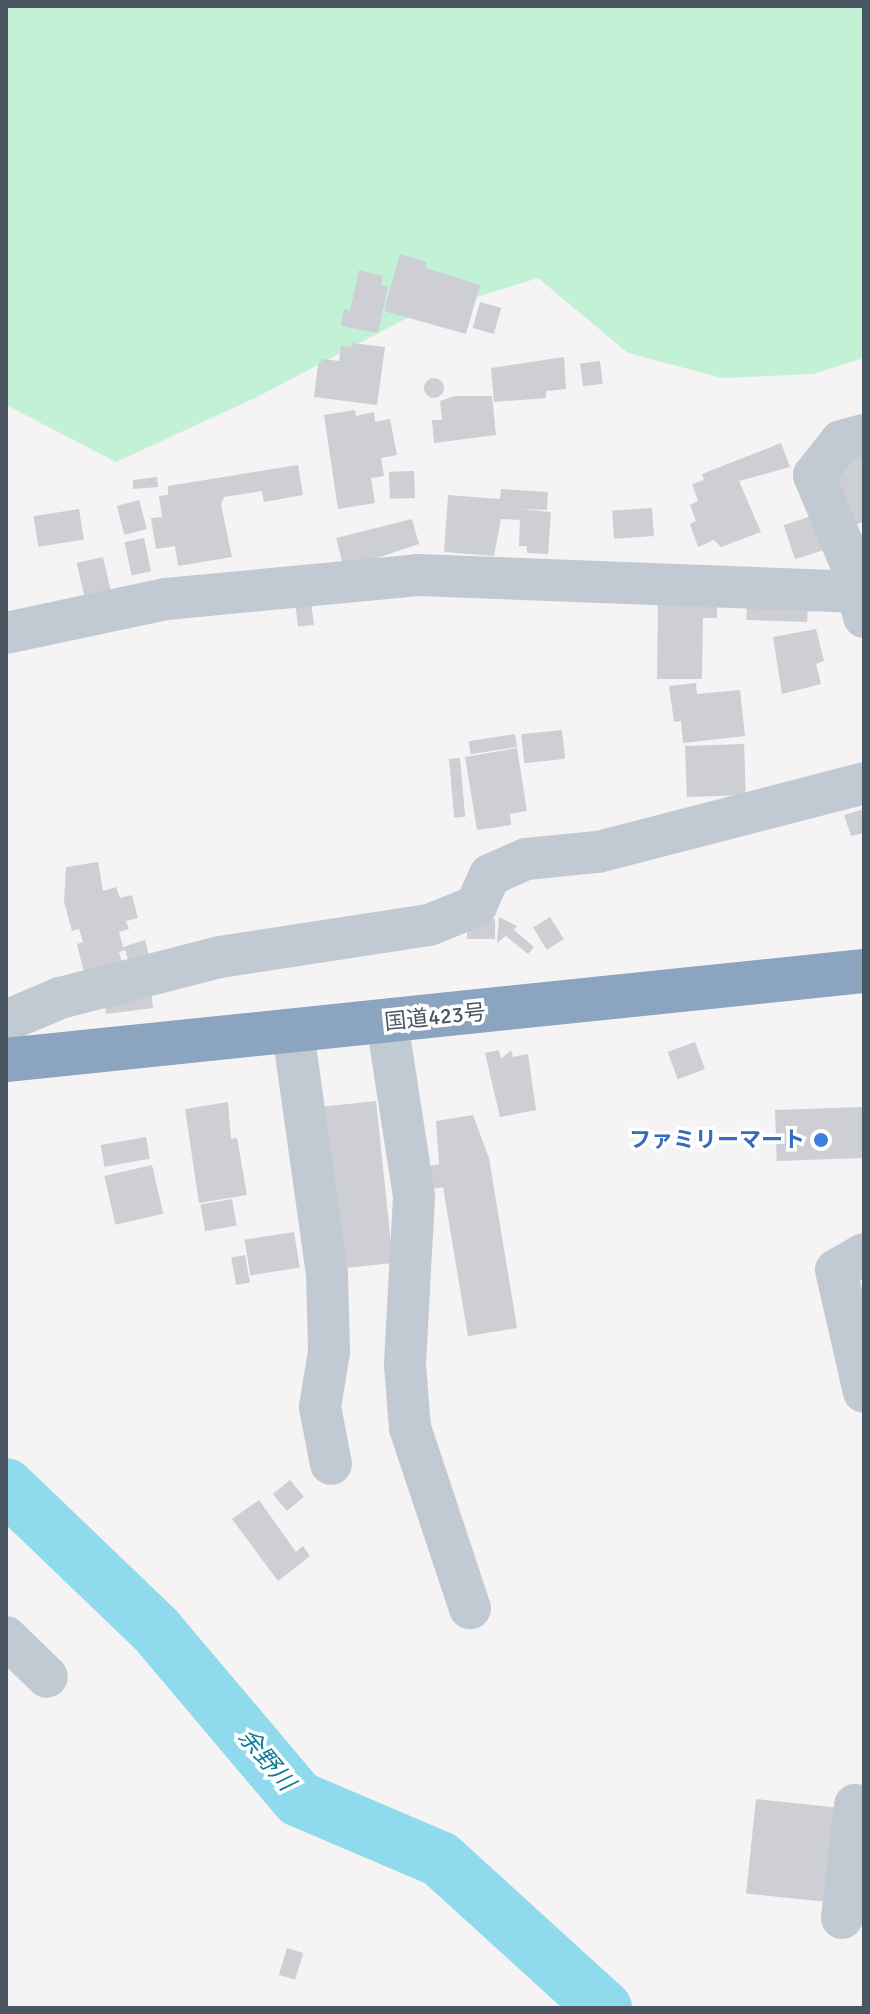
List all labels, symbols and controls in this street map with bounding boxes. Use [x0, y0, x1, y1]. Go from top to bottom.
street label: 国道423号 [383, 999, 487, 1035]
place label: ファミリーマート [629, 1127, 805, 1153]
marker: ファミリーマート [812, 1131, 830, 1149]
water label: 余野川 [232, 1723, 300, 1797]

